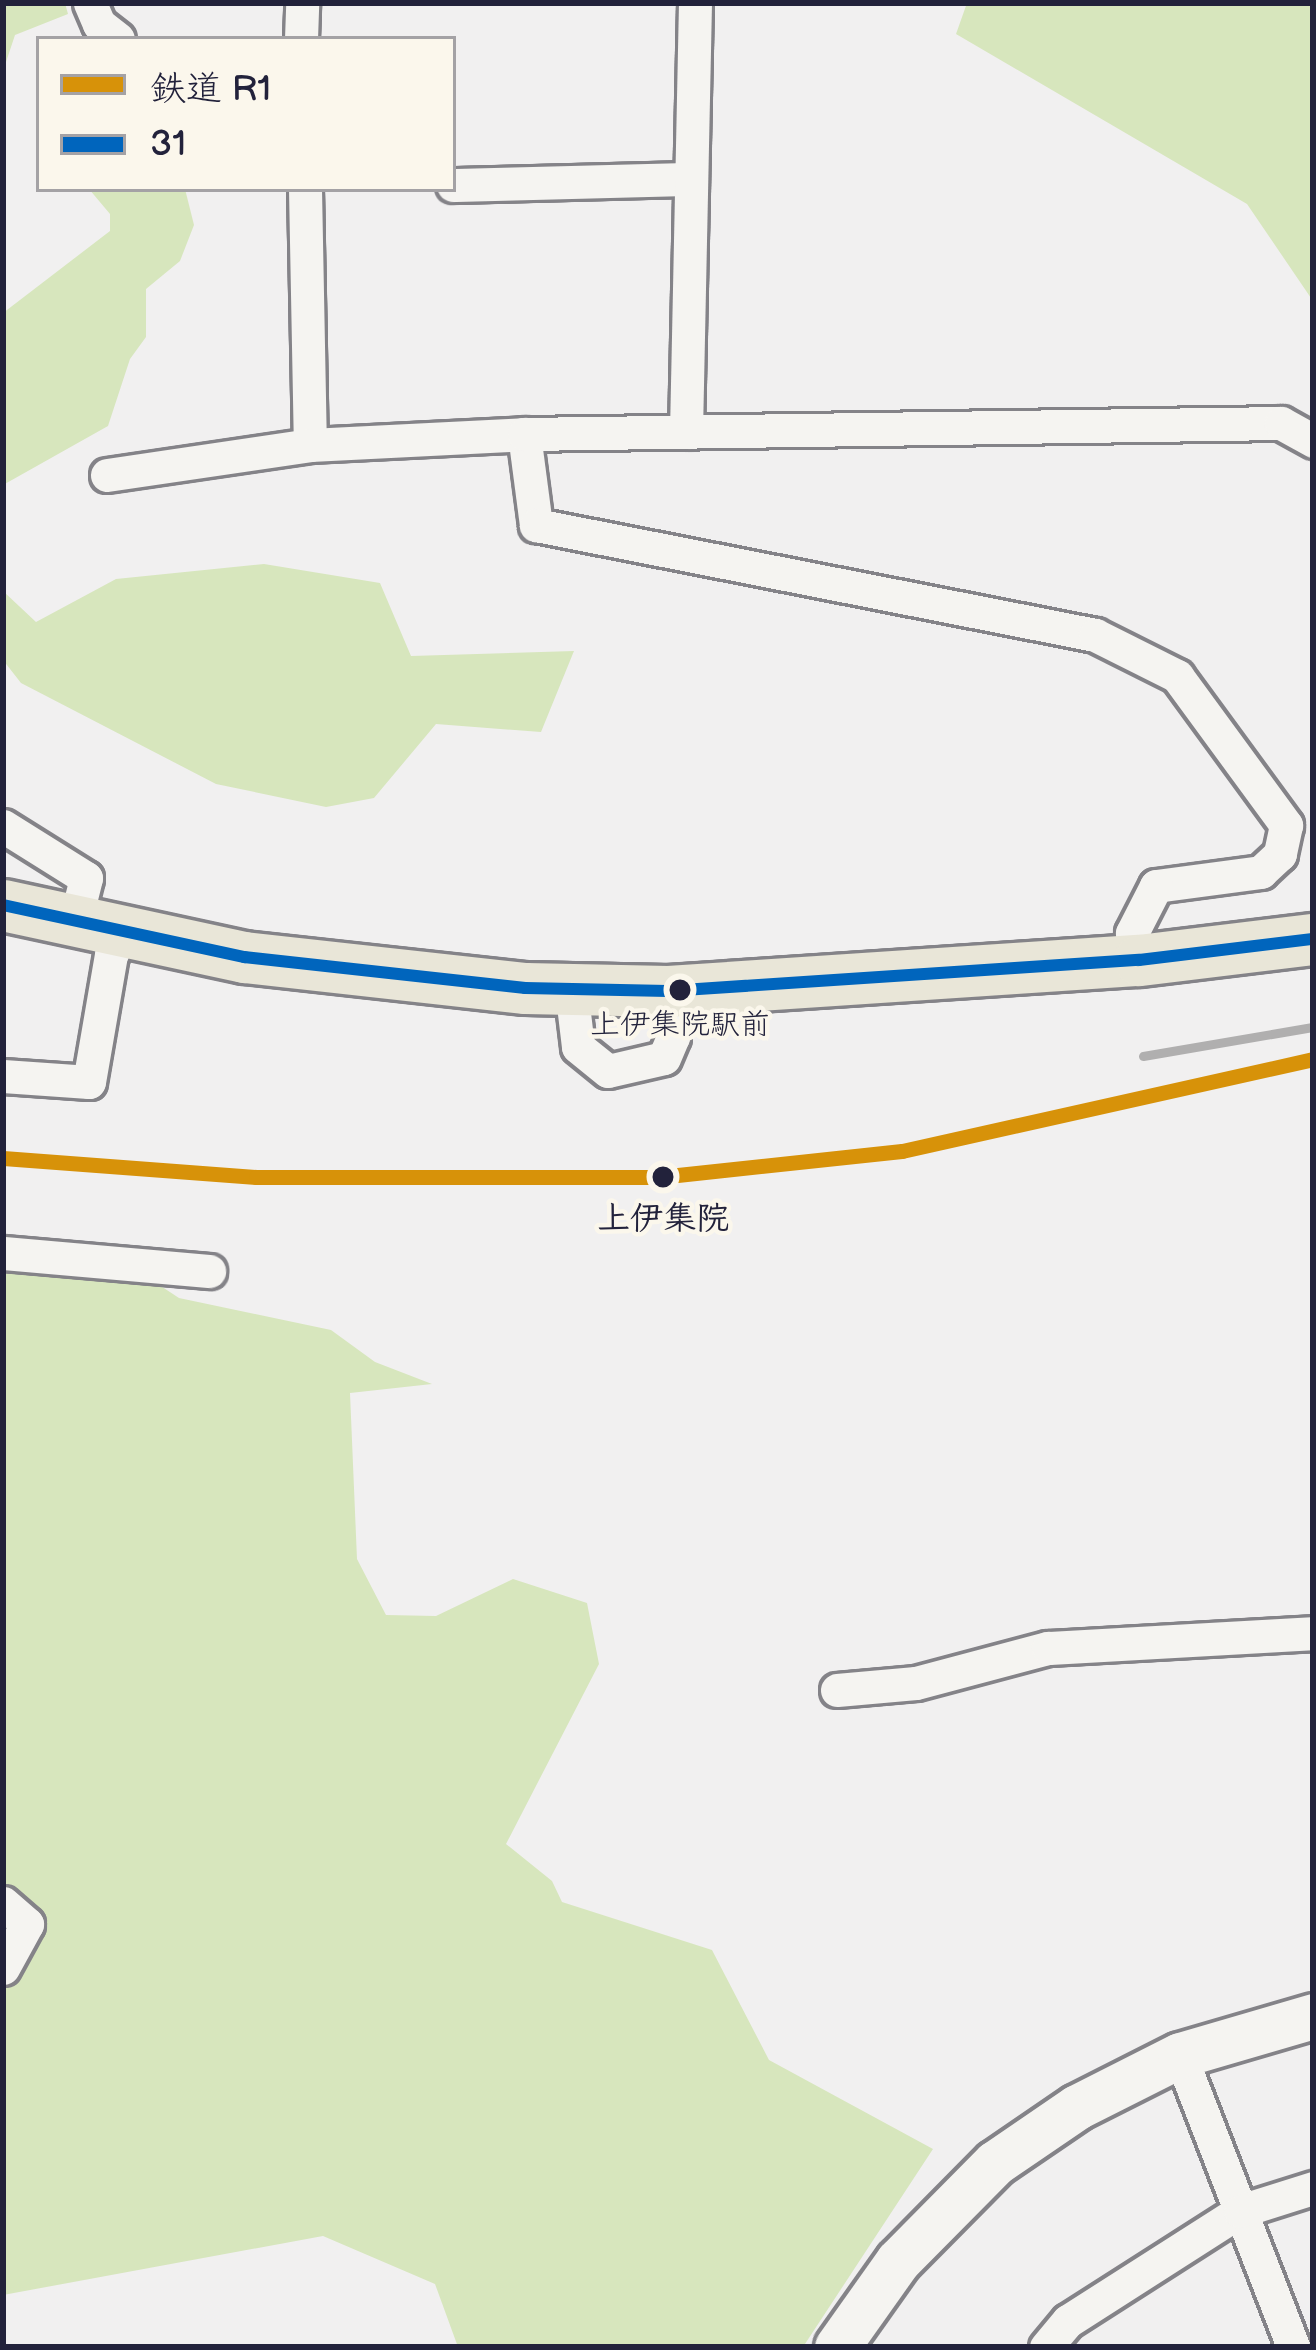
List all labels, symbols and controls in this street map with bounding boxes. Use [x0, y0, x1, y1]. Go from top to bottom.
legend [36, 36, 456, 192]
text: 鉄道 R1 [150, 68, 271, 111]
text: 31 [150, 123, 186, 166]
marker: 上伊集院駅前 [669, 979, 691, 1001]
place label: 上伊集院駅前 [590, 1007, 770, 1043]
marker: 上伊集院 [646, 1160, 680, 1194]
place label: 上伊集院 [597, 1200, 729, 1240]

